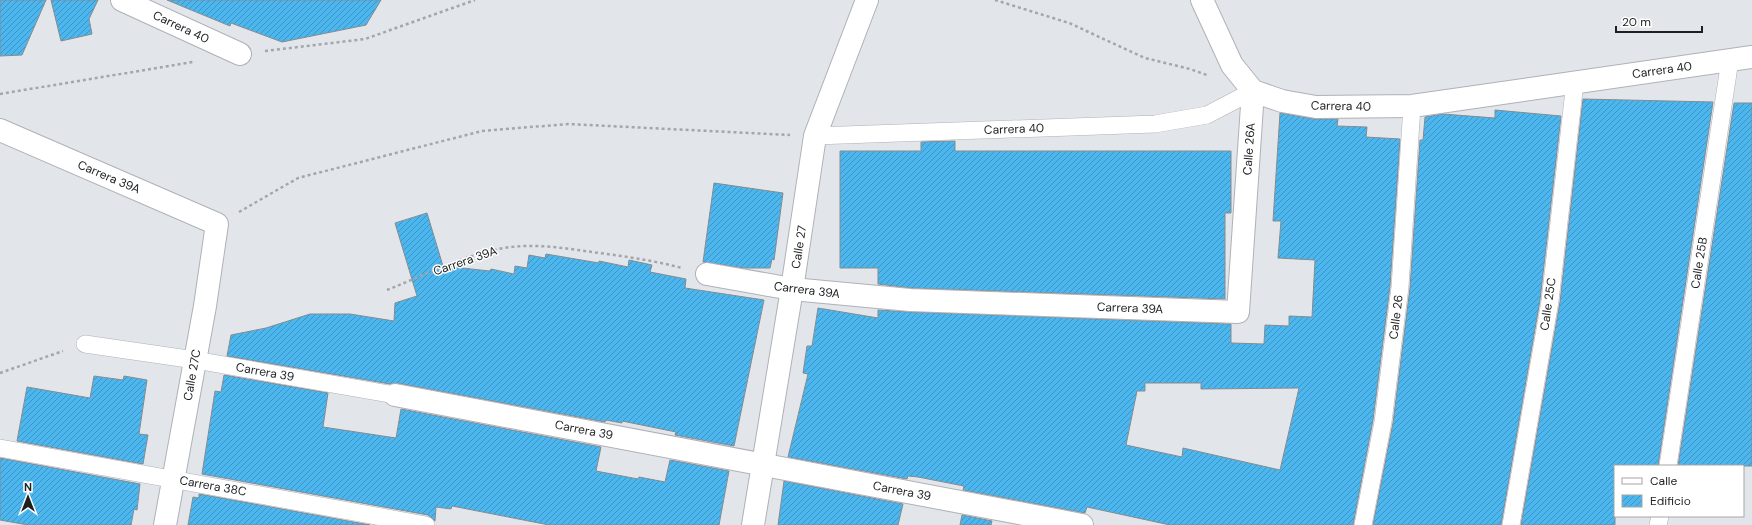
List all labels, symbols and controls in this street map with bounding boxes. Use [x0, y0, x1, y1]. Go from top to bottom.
street label: Carrera 40 [150, 7, 212, 47]
scale bar [1616, 8, 1702, 34]
text: 20 m [1622, 14, 1651, 30]
street label: Carrera 40 [1631, 58, 1693, 82]
street label: Carrera 40 [1311, 97, 1371, 115]
street label: Carrera 40 [984, 120, 1044, 138]
street label: Calle 26A [1239, 122, 1259, 176]
street label: Carrera 39A [75, 157, 143, 197]
street label: Calle 27 [788, 224, 810, 270]
street label: Calle 25B [1687, 236, 1711, 290]
street label: Carrera 39A [431, 243, 499, 279]
street label: Calle 25C [1536, 276, 1560, 332]
street label: Carrera 39A [773, 278, 841, 302]
street label: Calle 26 [1385, 294, 1407, 340]
street label: Carrera 39A [1097, 299, 1164, 317]
street label: Calle 27C [180, 348, 204, 402]
street label: Carrera 39 [235, 359, 295, 385]
street label: Carrera 39 [553, 417, 615, 443]
legend [1614, 465, 1744, 517]
street label: Carrera 38C [178, 472, 248, 500]
text: Calle [1650, 473, 1677, 489]
north arrow [8, 477, 48, 517]
street label: Carrera 39 [871, 478, 933, 504]
text: N [24, 480, 32, 494]
text: Edificio [1650, 493, 1691, 509]

